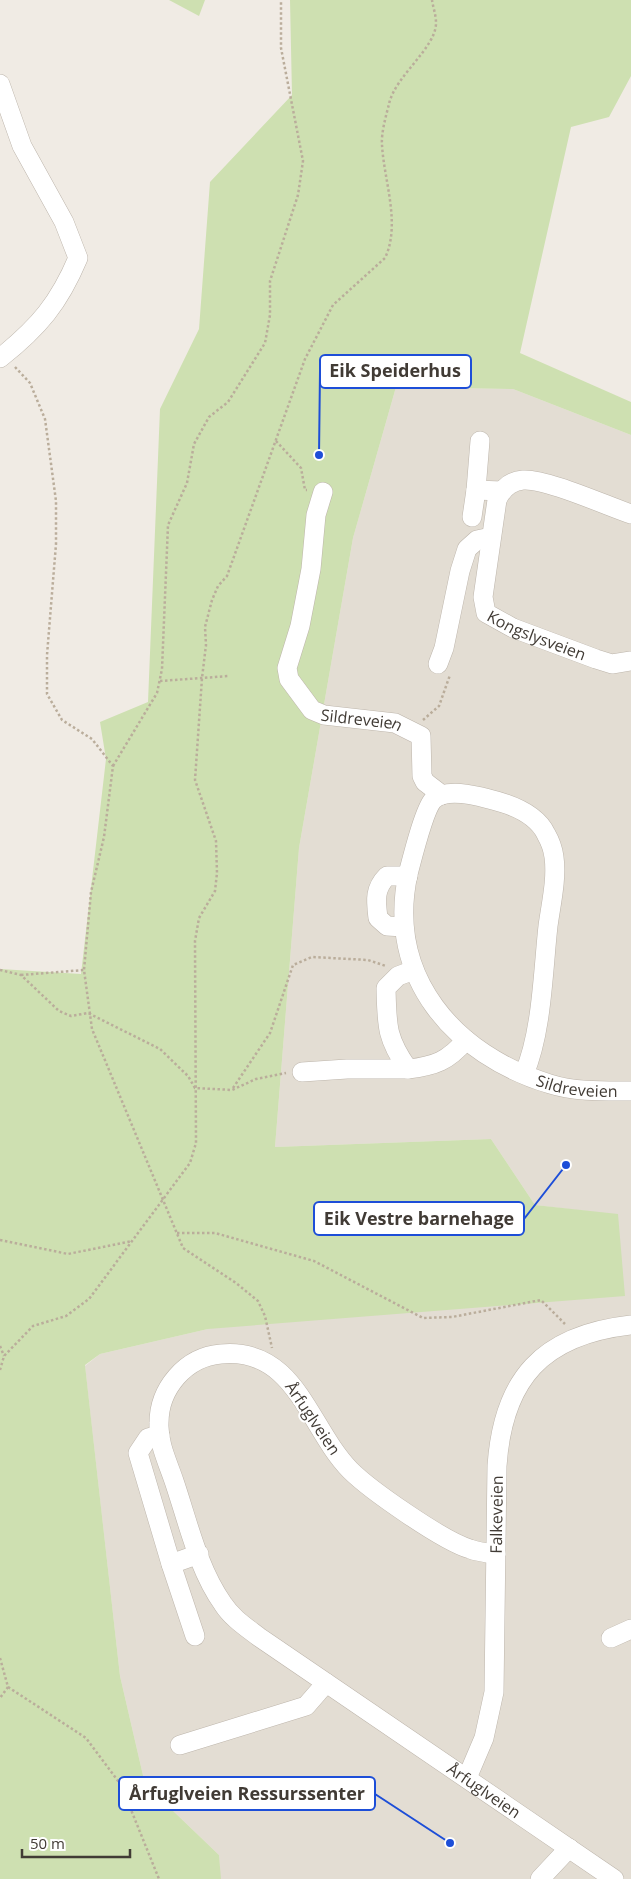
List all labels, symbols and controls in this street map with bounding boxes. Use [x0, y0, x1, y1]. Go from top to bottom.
callout: Eik Speiderhus [320, 355, 471, 388]
text: Eik Speiderhus [329, 358, 461, 382]
street label: Kongslysveien [483, 605, 589, 665]
street label: Sildreveien [320, 704, 407, 736]
street label: Sildreveien [533, 1069, 618, 1102]
callout: Eik Vestre barnehage [314, 1202, 524, 1235]
text: Eik Vestre barnehage [324, 1206, 514, 1230]
street label: Årfuglveien [280, 1377, 346, 1459]
street label: Falkeveien [485, 1475, 508, 1554]
street label: Årfuglveien [443, 1758, 525, 1823]
callout: Årfuglveien Ressurssenter [119, 1777, 375, 1810]
text: Årfuglveien Ressurssenter [129, 1781, 365, 1805]
scale bar [22, 1826, 130, 1858]
text: 50 m [30, 1833, 65, 1853]

